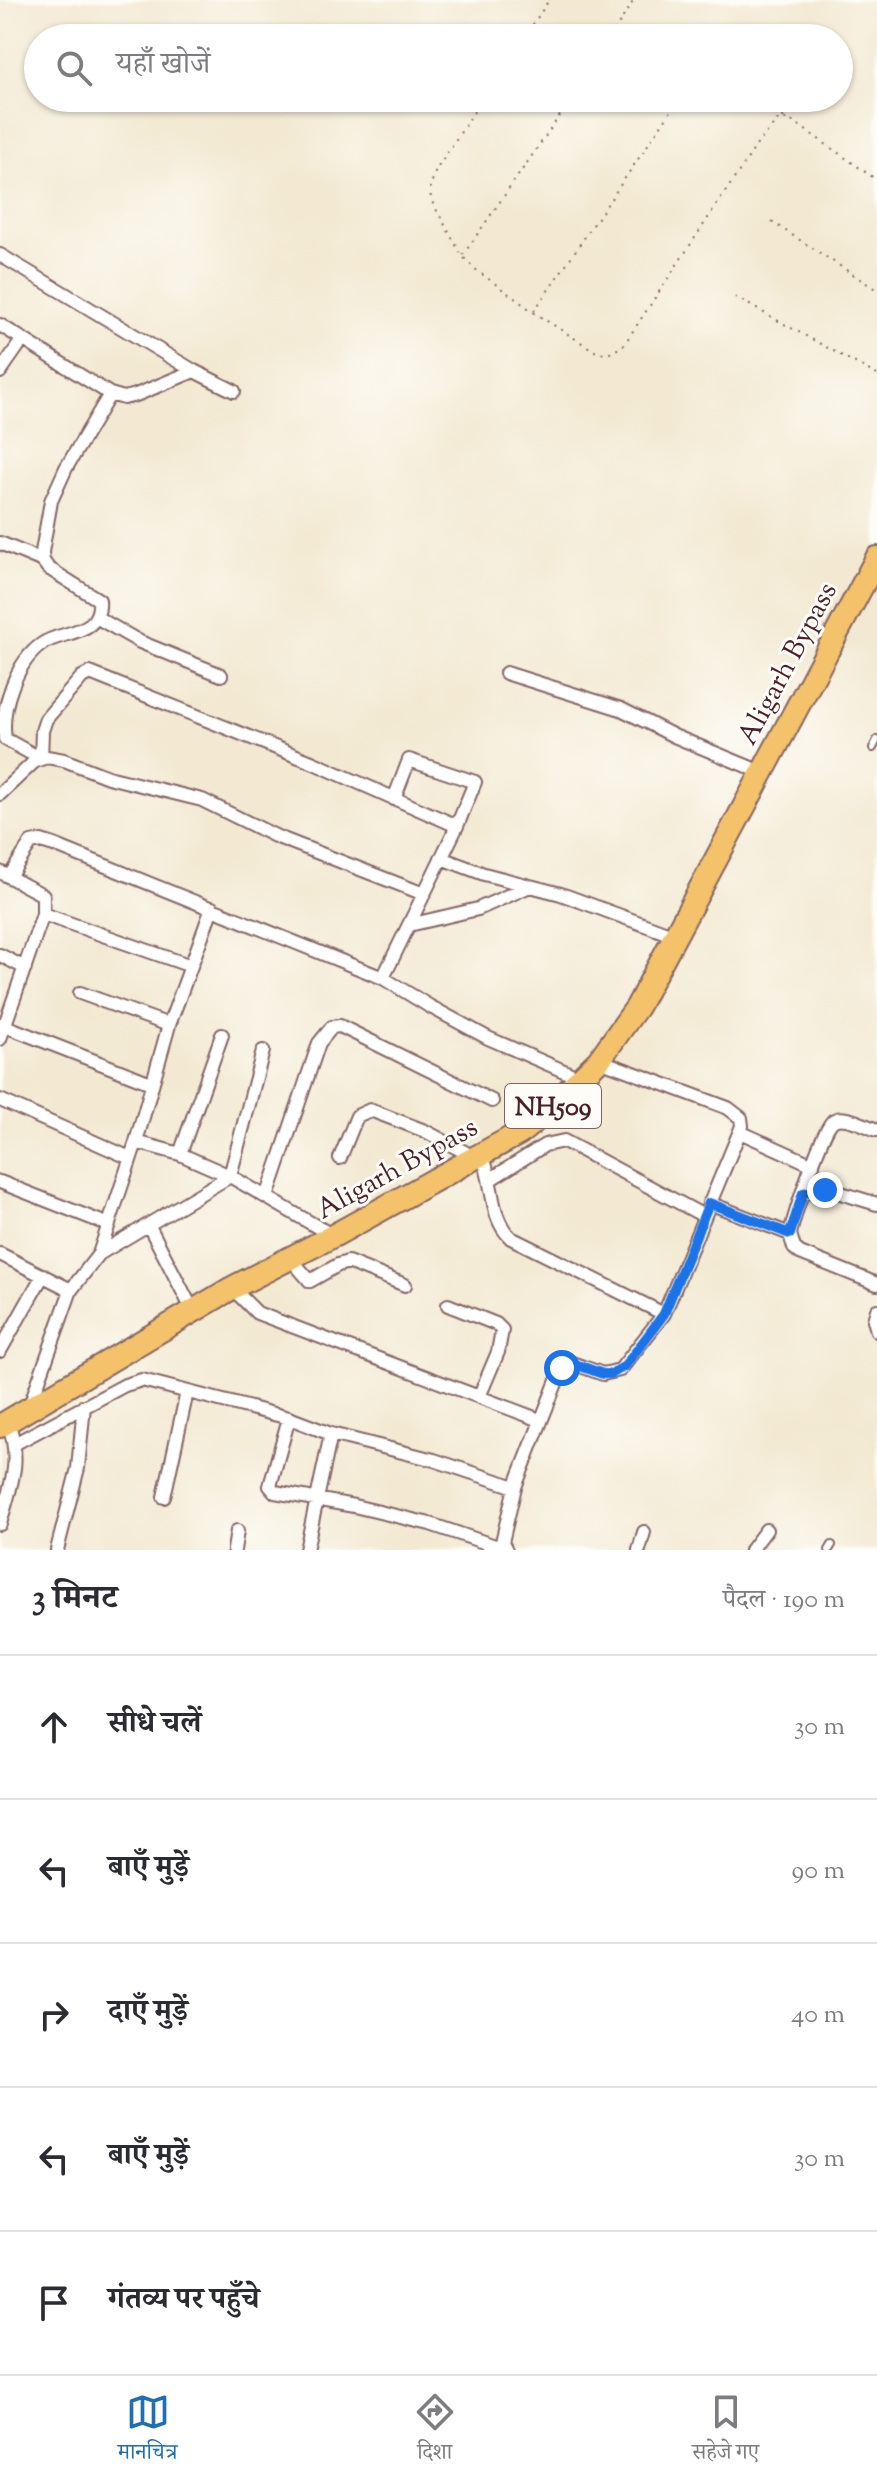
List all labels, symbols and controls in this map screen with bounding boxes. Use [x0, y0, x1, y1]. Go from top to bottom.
search box [24, 24, 853, 112]
text: यहाँ खोजें [116, 44, 210, 87]
icon: search [52, 46, 96, 90]
street label: Aligarh Bypass [729, 576, 848, 753]
road number: NH509 [505, 1084, 601, 1128]
street label: Aligarh Bypass [309, 1109, 486, 1231]
route end [807, 1172, 843, 1208]
route start [544, 1350, 580, 1386]
text: 3 मिनट [32, 1575, 117, 1624]
text: पैदल · 190 m [723, 1582, 845, 1619]
text: सीधे चलें [108, 1703, 201, 1746]
icon: ahead [32, 1705, 76, 1749]
text: 30 m [794, 1709, 845, 1746]
text: बाएँ मुड़ें [108, 1847, 189, 1890]
icon: left [32, 1849, 76, 1893]
text: 90 m [792, 1853, 845, 1890]
text: दाएँ मुड़ें [108, 1991, 188, 2034]
icon: right [32, 1993, 76, 2037]
text: 40 m [791, 1997, 845, 2034]
text: बाएँ मुड़ें [108, 2135, 189, 2178]
icon: left [32, 2137, 76, 2181]
text: 30 m [794, 2141, 845, 2178]
text: गंतव्य पर पहुँचे [108, 2279, 260, 2322]
icon: arrive [32, 2281, 76, 2325]
tab: मानचित्र [118, 2390, 177, 2473]
tab: दिशा [413, 2390, 457, 2473]
tab: सहेजे गए [692, 2390, 759, 2473]

